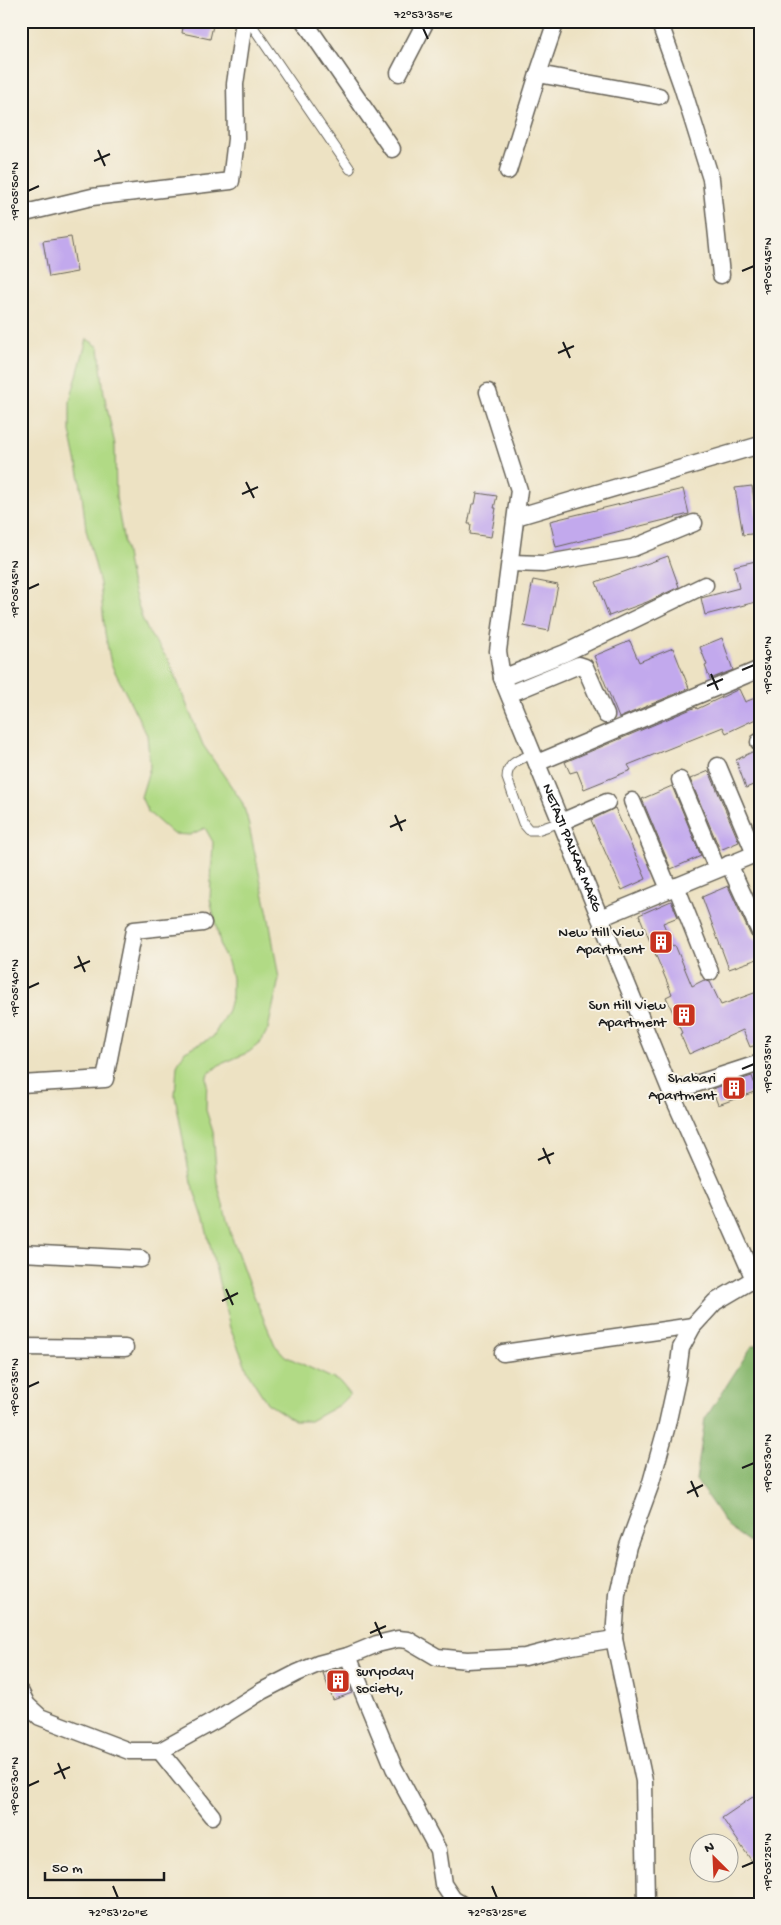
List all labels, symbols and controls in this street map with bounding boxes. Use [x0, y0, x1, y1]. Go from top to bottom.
text: 72°53'35"E [393, 9, 453, 23]
text: 19°05'50"N [9, 162, 23, 221]
text: 19°05'45"N [762, 237, 776, 296]
text: 19°05'45"N [9, 560, 23, 619]
text: 19°05'40"N [762, 636, 776, 695]
street label: NETAJI PALKAR MARG [537, 781, 606, 915]
place label: New Hill View Apartment [558, 924, 646, 959]
building icon: New Hill View Apartment [648, 929, 674, 955]
text: 19°05'40"N [9, 959, 23, 1018]
place label: Sun Hill View Apartment [588, 997, 668, 1032]
building icon: Sun Hill View Apartment [671, 1002, 697, 1028]
text: 19°05'35"N [762, 1035, 776, 1094]
place label: Shabari Apartment [648, 1070, 718, 1105]
building icon: Shabari Apartment [721, 1075, 747, 1101]
text: 19°05'35"N [9, 1358, 23, 1417]
text: 19°05'30"N [762, 1434, 776, 1493]
place label: suryoday society, [356, 1663, 414, 1698]
building icon: suryoday society, [325, 1668, 351, 1694]
text: 19°05'30"N [9, 1757, 23, 1816]
north arrow [688, 1832, 738, 1882]
text: 19°05'25"N [762, 1833, 776, 1892]
text: N [702, 1839, 717, 1858]
scale bar [45, 1850, 164, 1882]
text: 50 m [52, 1860, 83, 1878]
text: 72°53'20"E [88, 1907, 148, 1921]
text: 72°53'25"E [467, 1907, 526, 1921]

